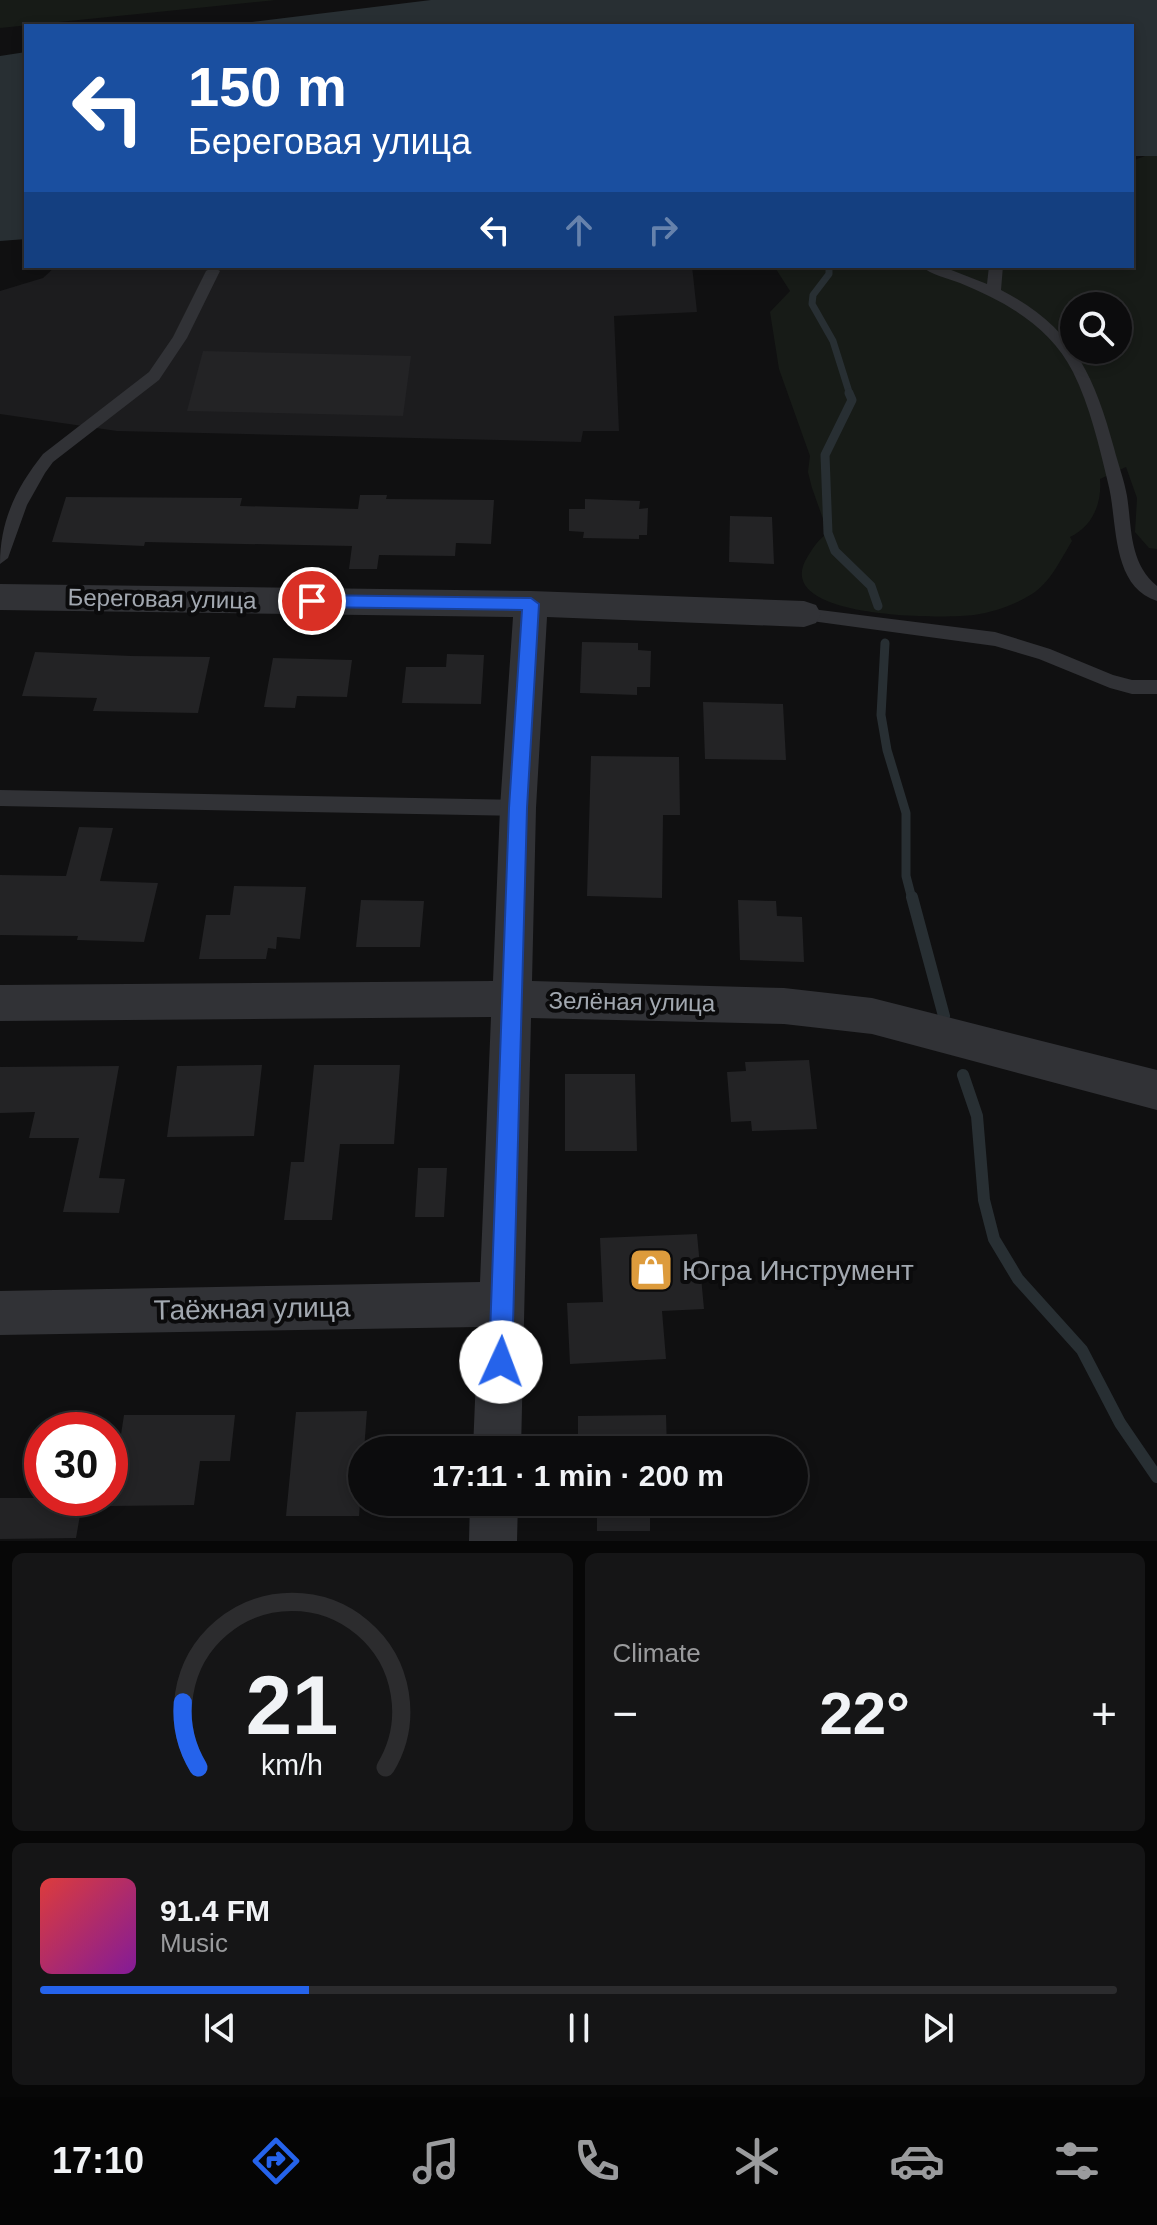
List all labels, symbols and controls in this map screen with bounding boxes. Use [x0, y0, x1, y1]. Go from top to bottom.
text: 150 m [188, 55, 347, 118]
icon: left [56, 56, 160, 160]
text: Береговая улица [188, 121, 471, 162]
icon: left [473, 208, 517, 252]
icon: ahead [557, 208, 601, 252]
icon: right [641, 208, 685, 252]
map controls [1060, 292, 1132, 364]
button: search [1060, 292, 1132, 364]
pin [278, 567, 346, 635]
icon: arrive [290, 579, 334, 623]
street label: Береговая улица [67, 583, 257, 614]
street label: Зелёная улица [548, 987, 716, 1016]
shop icon: Югра Инструмент [627, 1246, 675, 1294]
place label: Югра Инструмент [682, 1255, 914, 1286]
street label: Таёжная улица [153, 1291, 351, 1326]
position arrow [459, 1320, 543, 1404]
speed limit sign: 30 [24, 1412, 128, 1516]
text: 17:11 · 1 min · 200 m [432, 1459, 724, 1492]
text: Climate [613, 1638, 701, 1668]
text: 21 [246, 1659, 339, 1752]
text: 22° [819, 1680, 910, 1747]
text: − [613, 1689, 638, 1738]
text: + [1091, 1689, 1117, 1738]
text: km/h [261, 1749, 323, 1781]
text: 91.4 FM [160, 1894, 270, 1927]
text: Music [160, 1928, 228, 1958]
icon: previous [198, 2006, 242, 2050]
icon: pause [557, 2006, 601, 2050]
icon: next [916, 2006, 960, 2050]
icon: directions [248, 2133, 304, 2189]
icon: music [408, 2133, 464, 2189]
icon: phone [569, 2133, 625, 2189]
icon: climate [729, 2133, 785, 2189]
icon: car [889, 2133, 945, 2189]
icon: filters [1049, 2133, 1105, 2189]
text: 17:10 [52, 2140, 144, 2181]

